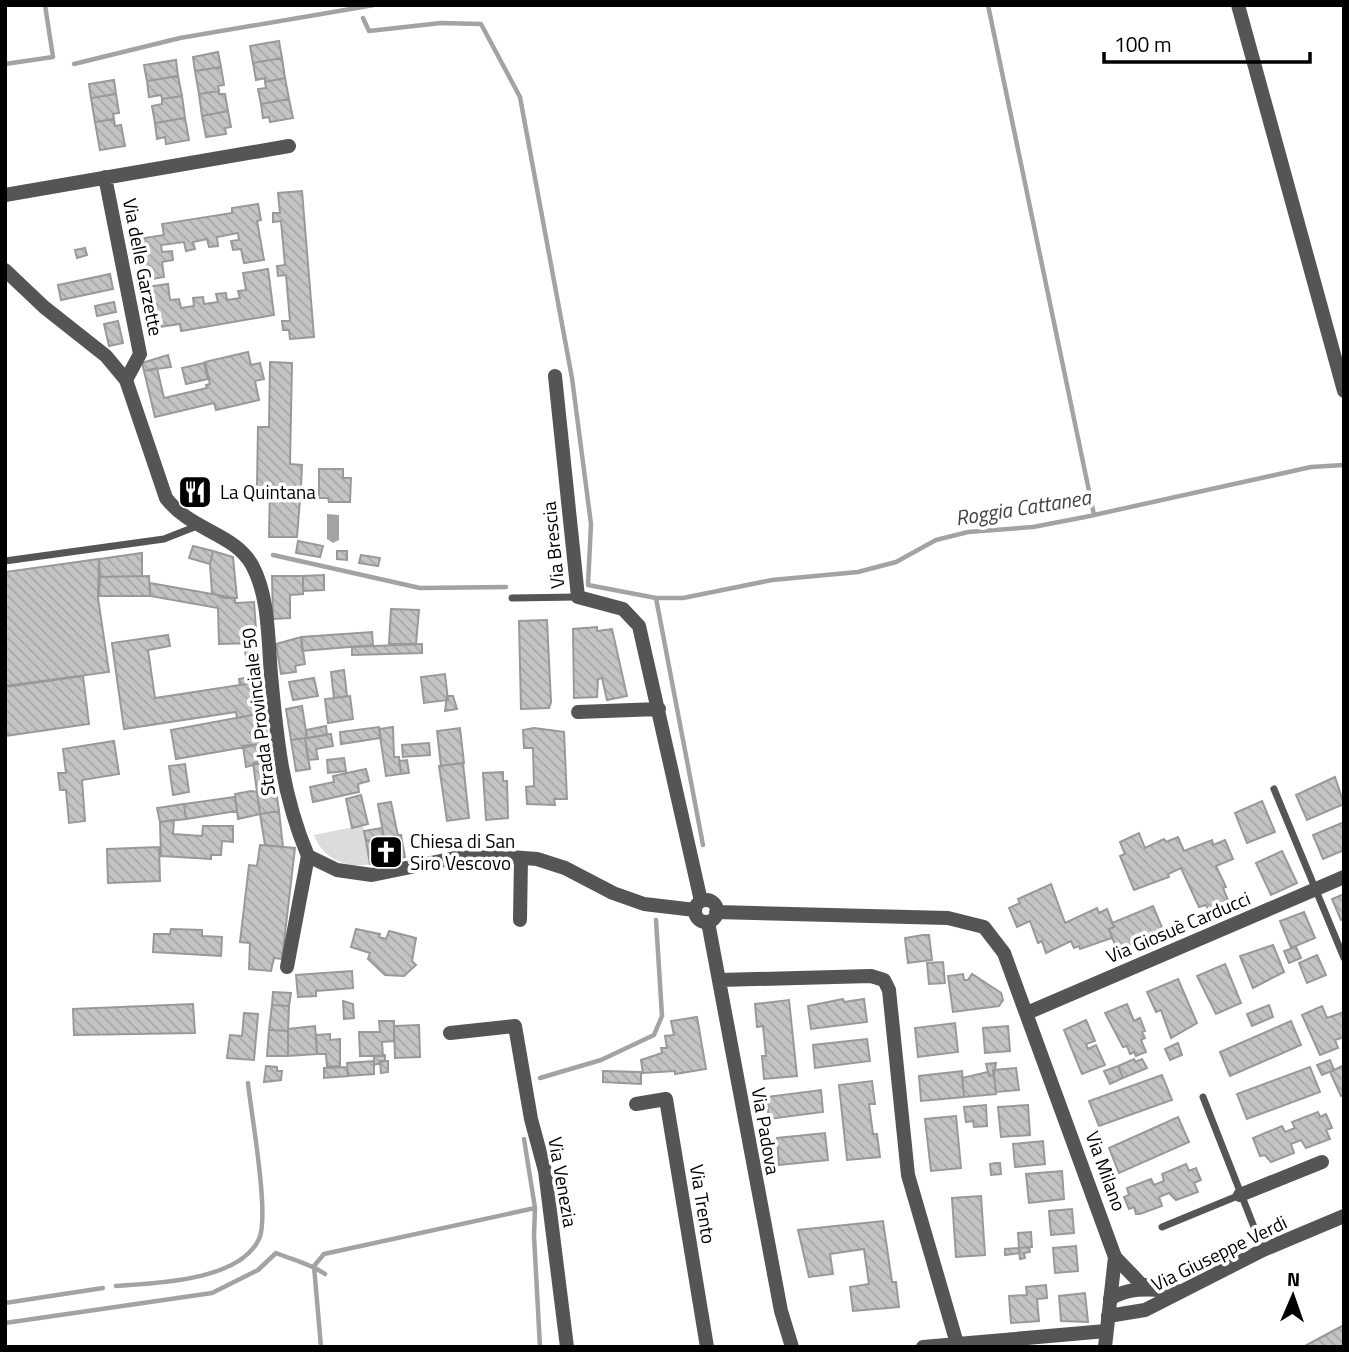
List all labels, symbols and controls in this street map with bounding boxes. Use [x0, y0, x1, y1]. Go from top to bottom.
scale bar [1104, 21, 1310, 65]
text: 100 m [1114, 28, 1171, 60]
street label: Via delle Garzette [116, 195, 171, 338]
restaurant icon: La Quintana [176, 473, 214, 511]
place label: La Quintana [220, 477, 316, 506]
water label: Roggia Cattanea [953, 480, 1094, 534]
street label: Via Brescia [533, 500, 571, 590]
street label: Strada Provinciale 50 [233, 626, 282, 798]
place label: Chiesa di San Siro Vescovo [410, 826, 515, 877]
church icon: Chiesa di San Siro Vescovo [367, 833, 405, 871]
street label: Via Giosuè Carducci [1101, 883, 1255, 970]
street label: Via Padova [745, 1085, 788, 1177]
street label: Via Milano [1079, 1127, 1134, 1215]
street label: Via Venezia [541, 1135, 586, 1230]
street label: Via Trento [683, 1162, 724, 1246]
street label: Via Giuseppe Verdi [1146, 1207, 1292, 1298]
north arrow [1258, 1261, 1328, 1331]
text: N [1287, 1264, 1301, 1293]

